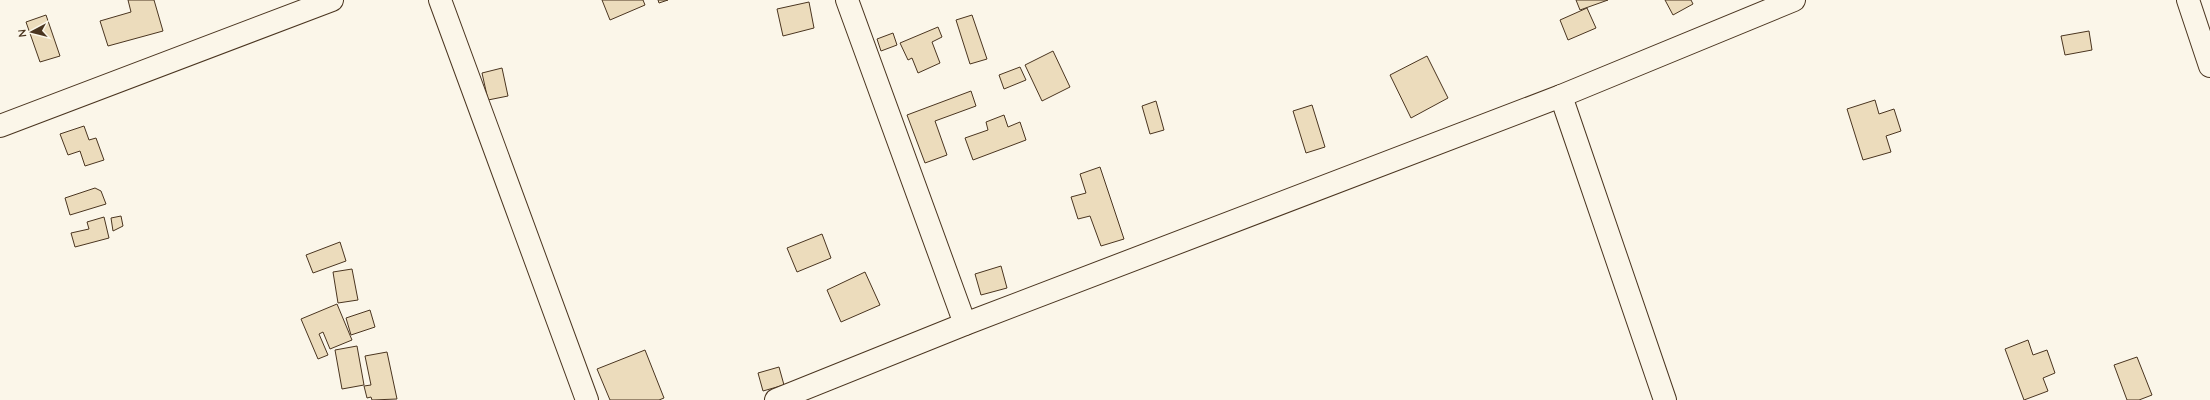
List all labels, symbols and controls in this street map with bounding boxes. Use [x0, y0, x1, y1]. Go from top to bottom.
north arrow [12, 12, 52, 52]
text: N [15, 28, 30, 38]

